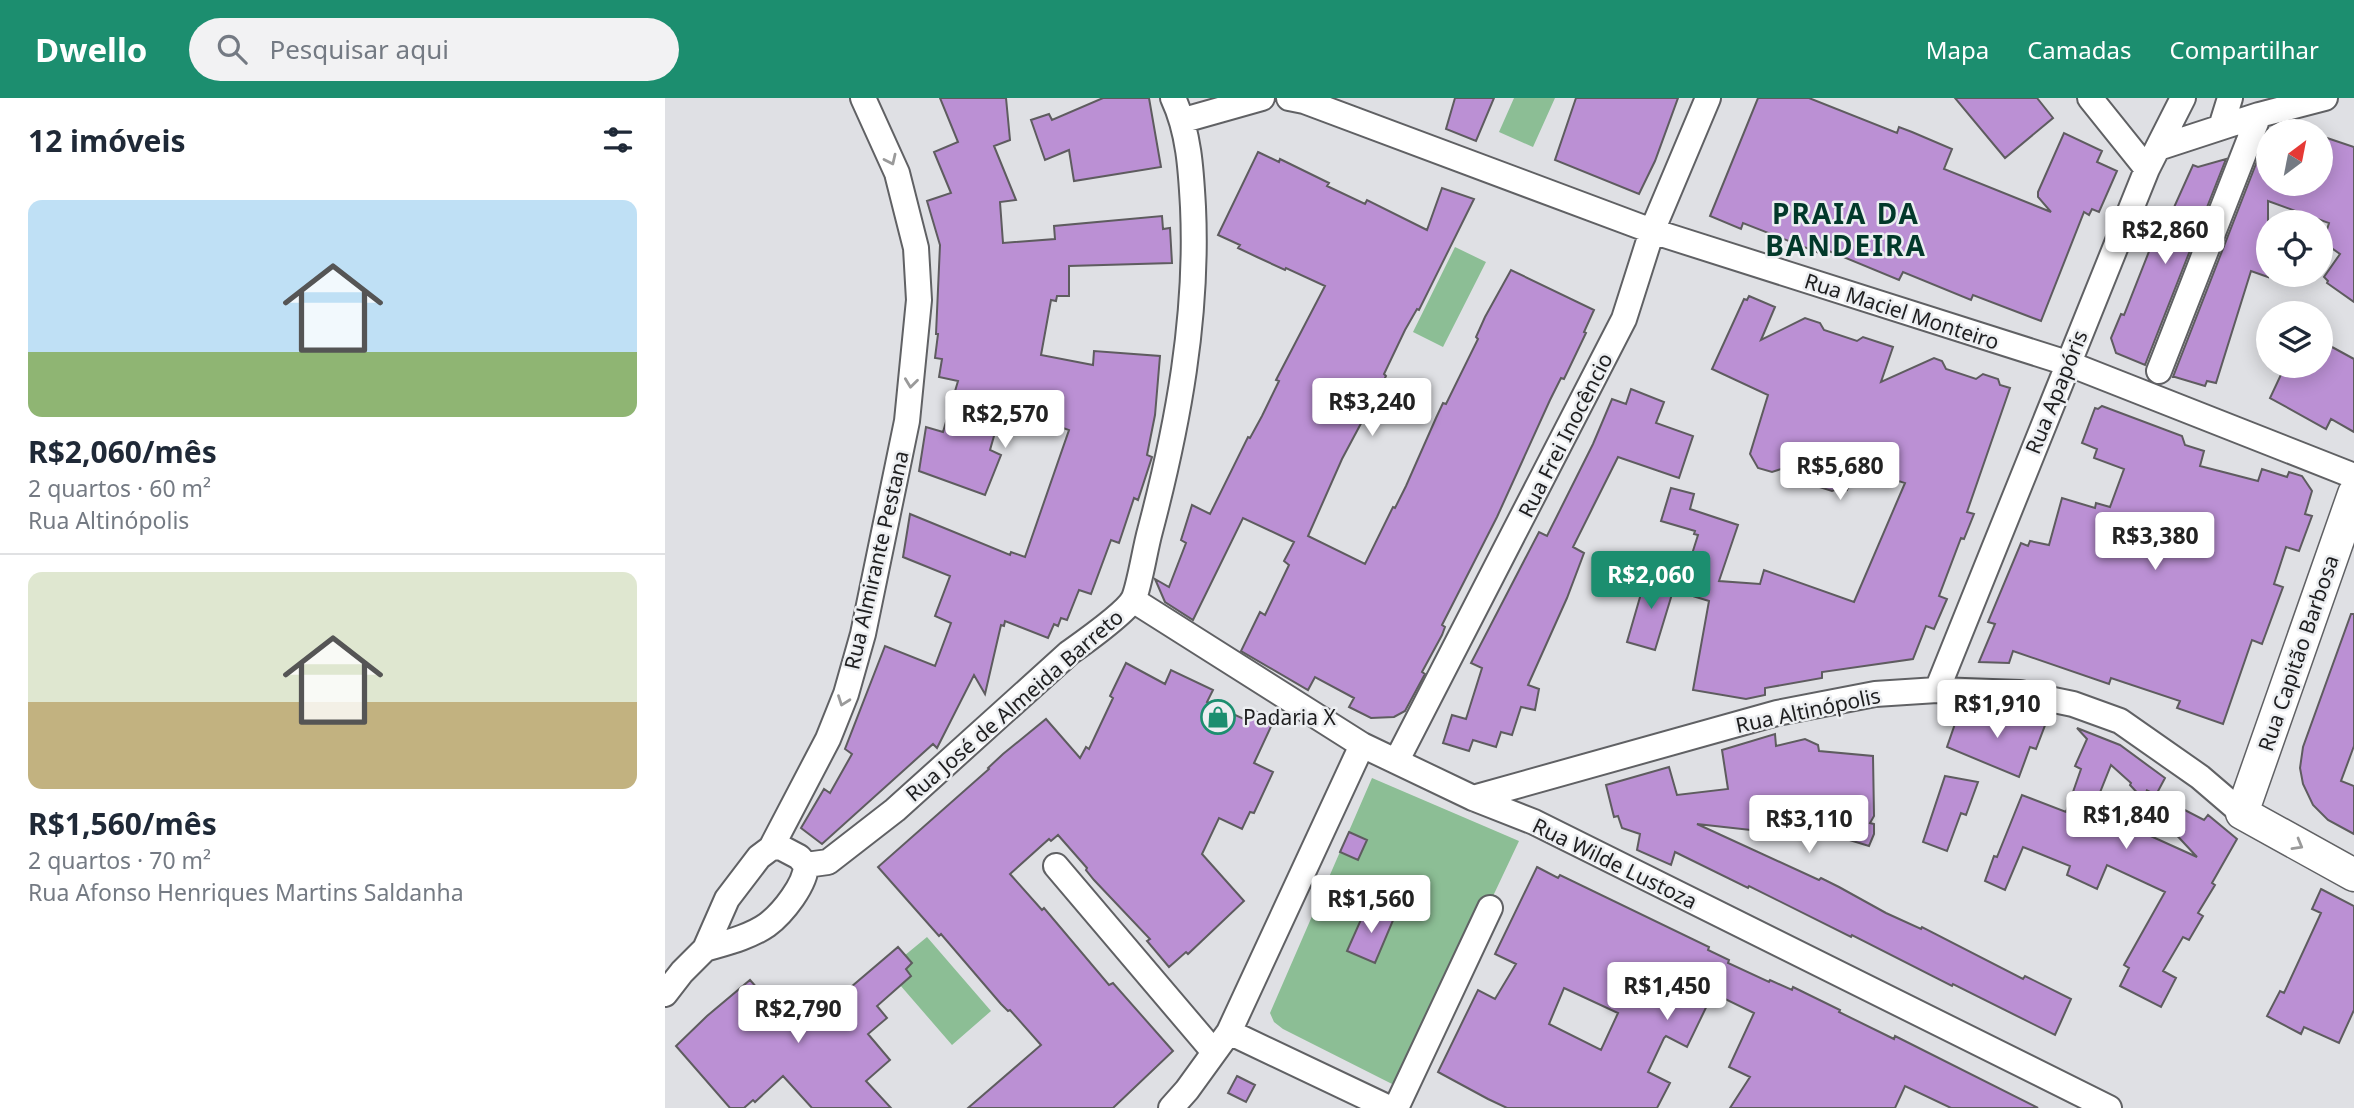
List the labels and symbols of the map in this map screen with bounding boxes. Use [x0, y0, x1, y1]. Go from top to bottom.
north arrow [2256, 119, 2333, 196]
one-way arrow [883, 153, 897, 165]
district label: PRAIA DA BANDEIRA [1765, 194, 1927, 264]
pin: R$2,860 [2100, 206, 2230, 266]
street label: Rua Maciel Monteiro [1801, 266, 2003, 356]
street label: Rua Apapóris [2018, 326, 2094, 458]
street label: Rua Frei Inocêncio [1511, 348, 1619, 522]
one-way arrow [904, 378, 919, 389]
pin: R$3,240 [1307, 378, 1437, 438]
pin: R$2,570 [940, 390, 1070, 450]
pin: R$5,680 [1775, 442, 1905, 502]
street label: Rua Almirante Pestana [837, 448, 915, 672]
pin: R$3,380 [2090, 512, 2220, 572]
street label: Rua Capitão Barbosa [2251, 551, 2345, 755]
pin: R$2,060 [1586, 552, 1716, 611]
street label: Rua José de Almeida Barreto [899, 603, 1129, 807]
pin: R$1,910 [1932, 680, 2062, 740]
street label: Rua Altinópolis [1733, 681, 1883, 739]
one-way arrow [837, 694, 851, 706]
shop icon: Padaria X [1199, 698, 1237, 736]
place label: Padaria X [1243, 703, 1337, 731]
pin: R$1,840 [2061, 792, 2191, 851]
pin: R$3,110 [1744, 796, 1874, 855]
street label: Rua Wilde Lustoza [1528, 811, 1702, 915]
one-way arrow [2290, 836, 2303, 849]
pin: R$1,560 [1306, 876, 1436, 935]
pin: R$1,450 [1602, 962, 1732, 1022]
pin: R$2,790 [733, 986, 863, 1045]

